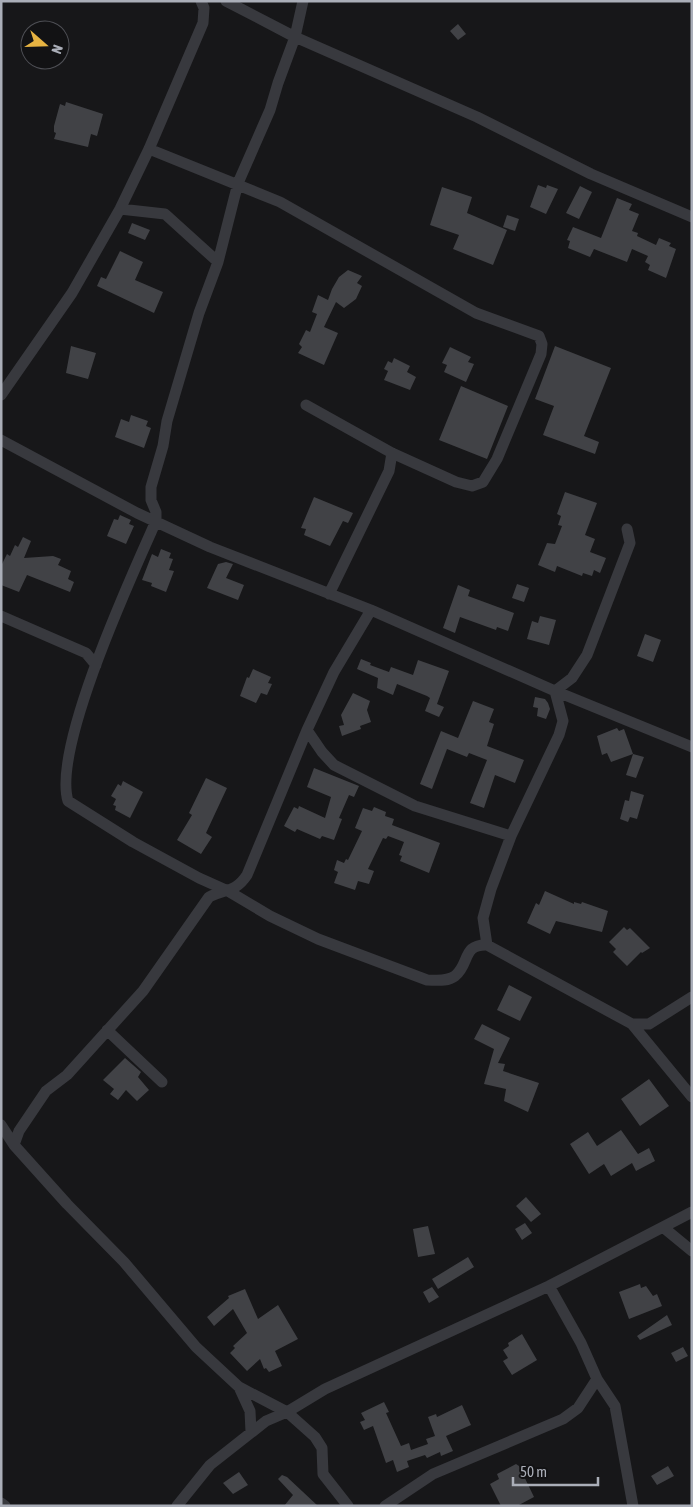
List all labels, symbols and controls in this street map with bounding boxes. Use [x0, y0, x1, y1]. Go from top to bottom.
north arrow [20, 20, 70, 70]
text: N [48, 43, 66, 56]
scale bar [513, 1454, 598, 1486]
text: 50 m [520, 1463, 547, 1480]

